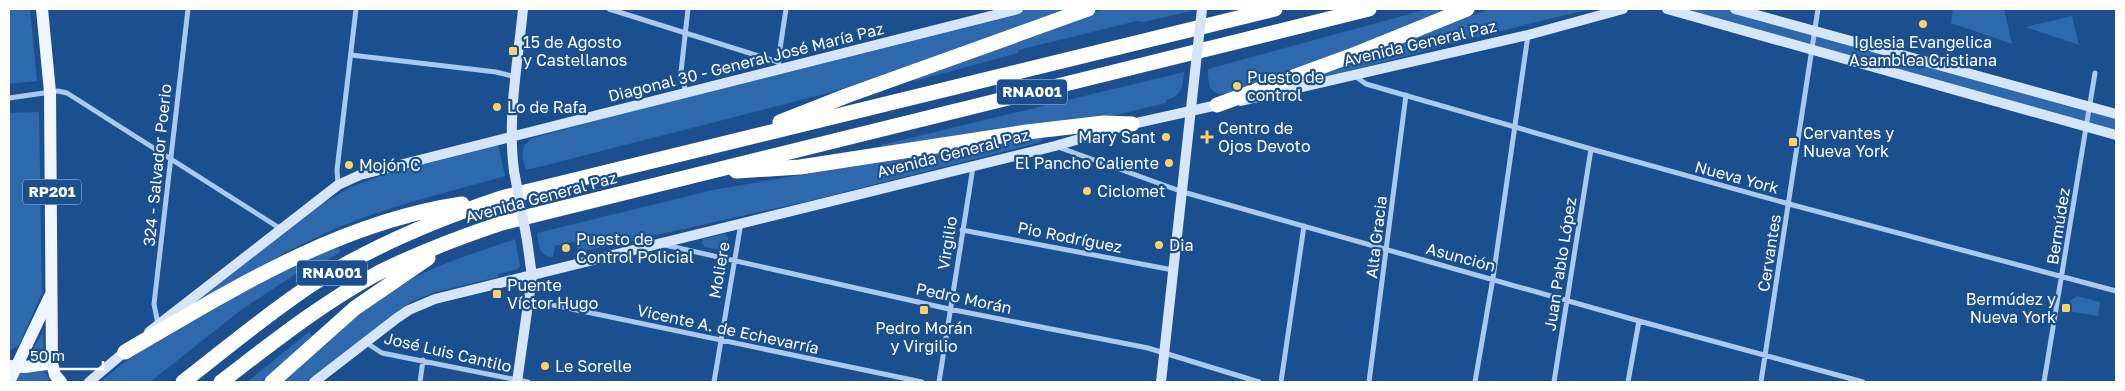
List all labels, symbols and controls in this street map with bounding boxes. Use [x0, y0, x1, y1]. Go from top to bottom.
street label: Avenida General Paz [1342, 16, 1498, 70]
street label: Diagonal 30 - General José María Paz [606, 18, 886, 106]
marker: Iglesia Evangelica Asamblea Cristiana [1917, 18, 1929, 30]
place label: 15 de Agosto y Castellanos [523, 32, 627, 70]
place label: Iglesia Evangelica Asamblea Cristiana [1849, 32, 1997, 70]
marker: 15 de Agosto y Castellanos [507, 45, 519, 57]
place label: Puesto de control [1247, 67, 1324, 105]
road number: RNA001 [997, 80, 1067, 104]
marker: Puesto de control [1231, 80, 1243, 92]
street label: 324 - Salvador Poerio [139, 83, 175, 247]
place label: Lo de Rafa [507, 97, 587, 117]
marker: Lo de Rafa [491, 101, 503, 113]
place label: Centro de Ojos Devoto [1218, 118, 1311, 156]
place label: Cervantes y Nueva York [1803, 123, 1894, 161]
street label: Avenida General Paz [875, 124, 1031, 182]
place label: Mary Sant [1078, 127, 1156, 147]
marker: Centro de Ojos Devoto [1200, 130, 1214, 144]
marker: Mary Sant [1160, 131, 1172, 143]
marker: Cervantes y Nueva York [1787, 136, 1799, 148]
place label: El Pancho Caliente [1015, 153, 1159, 173]
place label: Mojón C [359, 155, 421, 175]
street label: Nueva York [1693, 156, 1781, 198]
marker: El Pancho Caliente [1163, 157, 1175, 169]
marker: Mojón C [343, 159, 355, 171]
street label: Avenida General Paz [463, 167, 619, 227]
road number: RP201 [23, 180, 81, 204]
place label: Ciclomet [1097, 181, 1165, 201]
marker: Ciclomet [1081, 185, 1093, 197]
street label: Bermúdez [2042, 186, 2074, 266]
street label: Alta Gracia [1361, 195, 1391, 279]
street label: Juan Pablo López [1540, 196, 1580, 332]
street label: Cervantes [1753, 213, 1785, 293]
street label: Virgilio [933, 215, 961, 271]
street label: Pio Rodríguez [1016, 217, 1124, 257]
place label: Puesto de Control Policial [576, 229, 694, 267]
place label: Dia [1169, 235, 1194, 255]
street label: Asunción [1424, 238, 1498, 276]
marker: Dia [1153, 239, 1165, 251]
street label: Moliere [704, 240, 734, 300]
marker: Puesto de Control Policial [560, 242, 572, 254]
road number: RNA001 [297, 260, 367, 286]
place label: Puente Víctor Hugo [507, 275, 598, 313]
street label: Pedro Morán [914, 278, 1014, 318]
marker: Puente Víctor Hugo [491, 288, 503, 300]
place label: Bermúdez y Nueva York [1966, 289, 2056, 327]
street label: Vicente A. de Echevarría [635, 300, 821, 358]
marker: Bermúdez y Nueva York [2060, 302, 2072, 314]
marker: Pedro Morán y Virgilio [918, 304, 930, 316]
place label: Pedro Morán y Virgilio [875, 318, 973, 356]
street label: José Luis Cantilo [382, 328, 514, 376]
scale bar [22, 338, 104, 370]
text: 50 m [30, 346, 65, 364]
place label: Le Sorelle [555, 356, 632, 376]
marker: Le Sorelle [539, 360, 551, 372]

